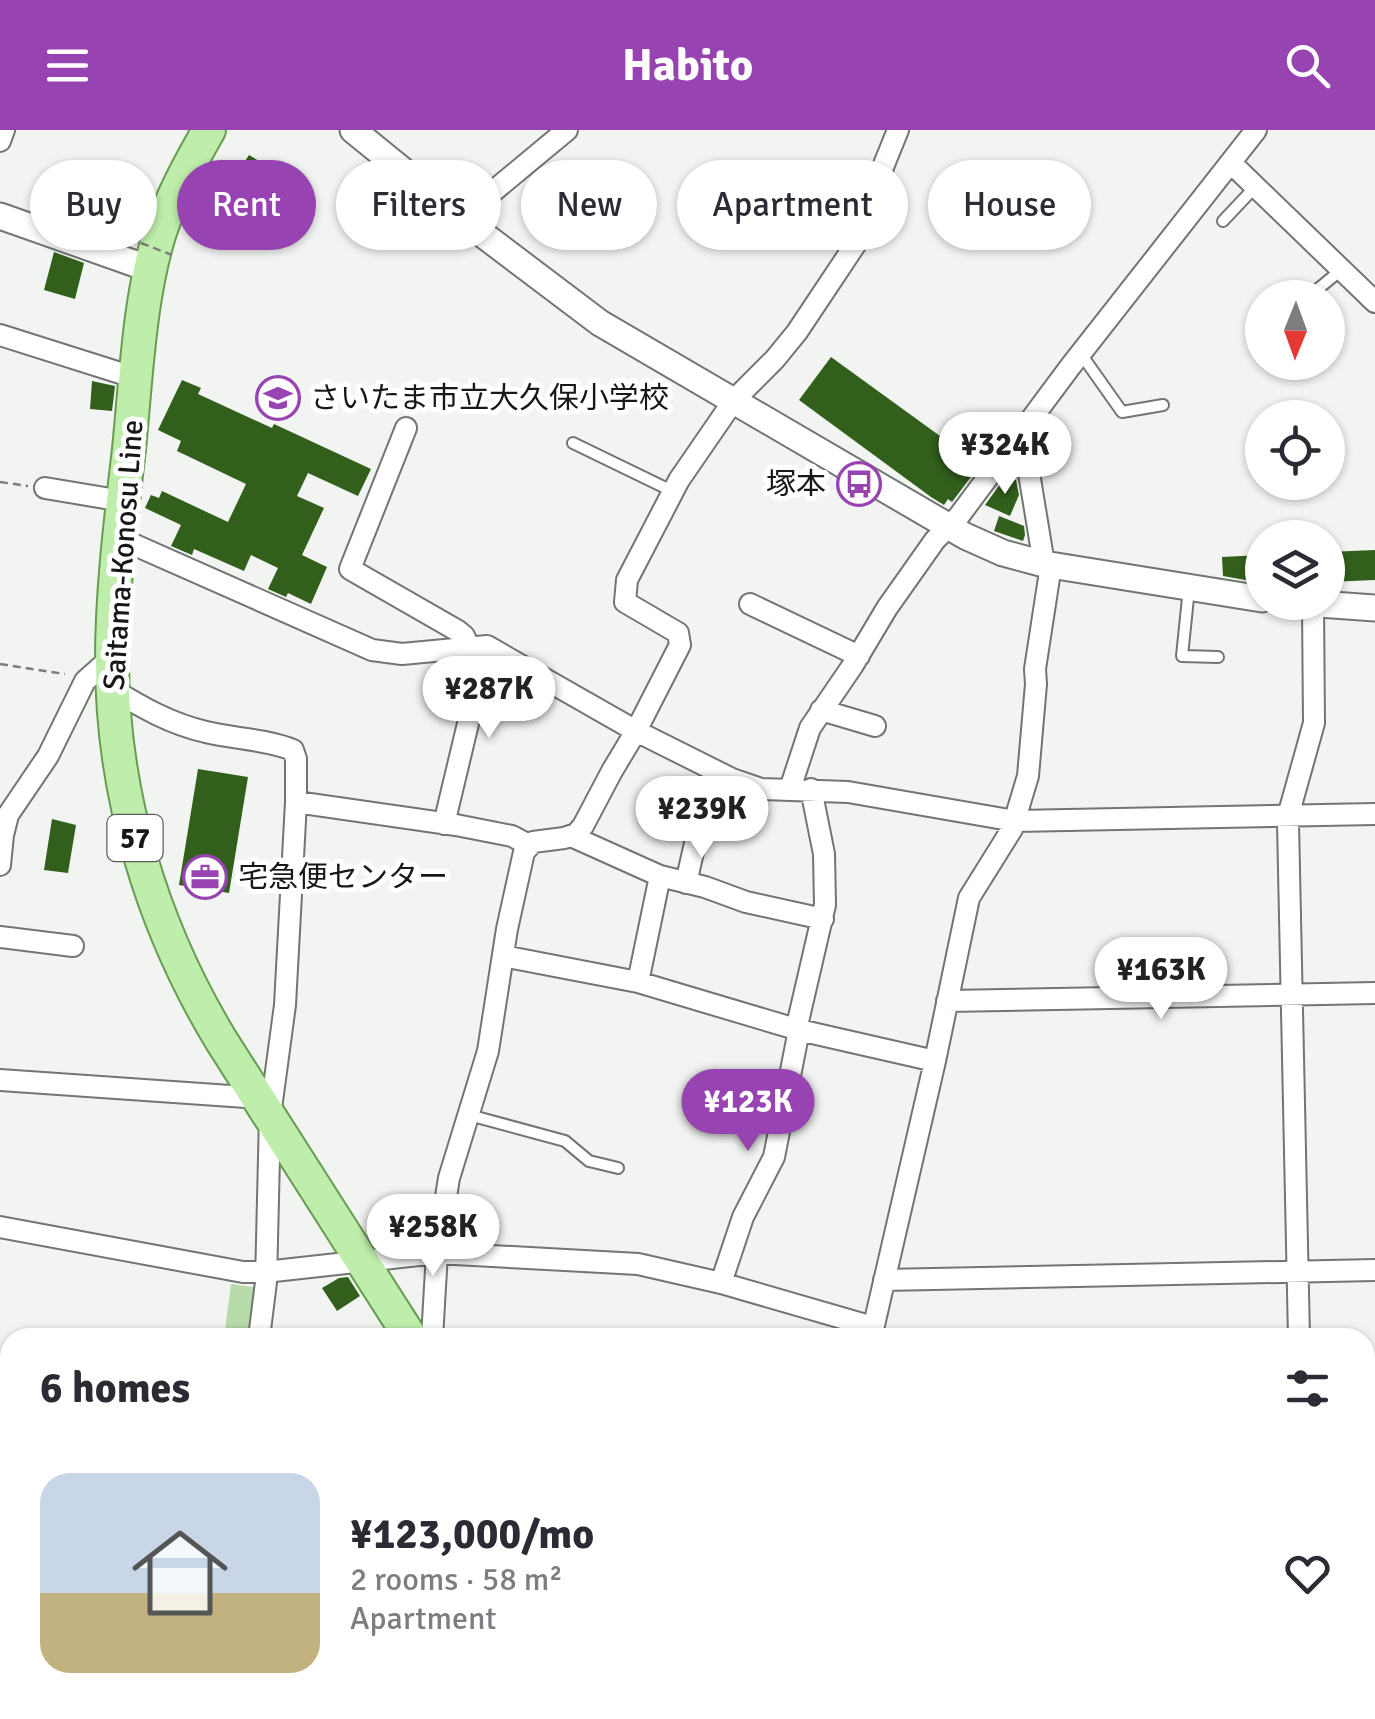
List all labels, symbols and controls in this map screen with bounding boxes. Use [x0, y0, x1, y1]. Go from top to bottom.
icon: menu [40, 38, 95, 93]
text: Habito [622, 38, 753, 93]
icon: search [1280, 38, 1335, 93]
chip: Buy [30, 160, 157, 250]
chip: Rent [177, 160, 316, 250]
chip: Filters [336, 160, 501, 250]
chip: New [521, 160, 657, 250]
chip: Apartment [677, 160, 908, 250]
chip: House [928, 160, 1091, 250]
north arrow [1245, 280, 1345, 380]
map controls [1245, 280, 1345, 620]
school or university icon: さいたま市立大久保小学校 [255, 375, 301, 421]
place label: さいたま市立大久保小学校 [310, 380, 669, 417]
button: locate [1245, 400, 1345, 500]
pin: ¥324K [935, 412, 1075, 497]
street label: Saitama-Konosu Line [96, 419, 151, 691]
text: ¥324K [961, 425, 1049, 464]
bus stop icon: 塚本 [836, 461, 882, 507]
place label: 塚本 [766, 466, 826, 503]
button: layers [1245, 520, 1345, 620]
pin: ¥287K [419, 656, 559, 741]
text: ¥287K [445, 669, 533, 708]
pin: ¥239K [632, 776, 772, 861]
text: ¥239K [658, 789, 746, 828]
road number: 57 [108, 815, 162, 861]
office icon: 宅急便センター [182, 854, 228, 900]
place label: 宅急便センター [238, 859, 448, 896]
pin: ¥163K [1091, 937, 1231, 1022]
text: ¥163K [1117, 950, 1205, 989]
pin: ¥123K [678, 1069, 818, 1154]
text: ¥123K [704, 1082, 792, 1121]
pin: ¥258K [363, 1194, 503, 1279]
text: ¥258K [389, 1207, 477, 1246]
icon: filters [1280, 1361, 1335, 1416]
text: 6 homes [40, 1363, 190, 1414]
text: ¥123,000/mo [350, 1509, 594, 1560]
icon: home [120, 1513, 240, 1633]
icon: heart [1280, 1546, 1335, 1601]
text: 2 rooms · 58 m² [350, 1560, 563, 1599]
text: Apartment [350, 1599, 497, 1638]

